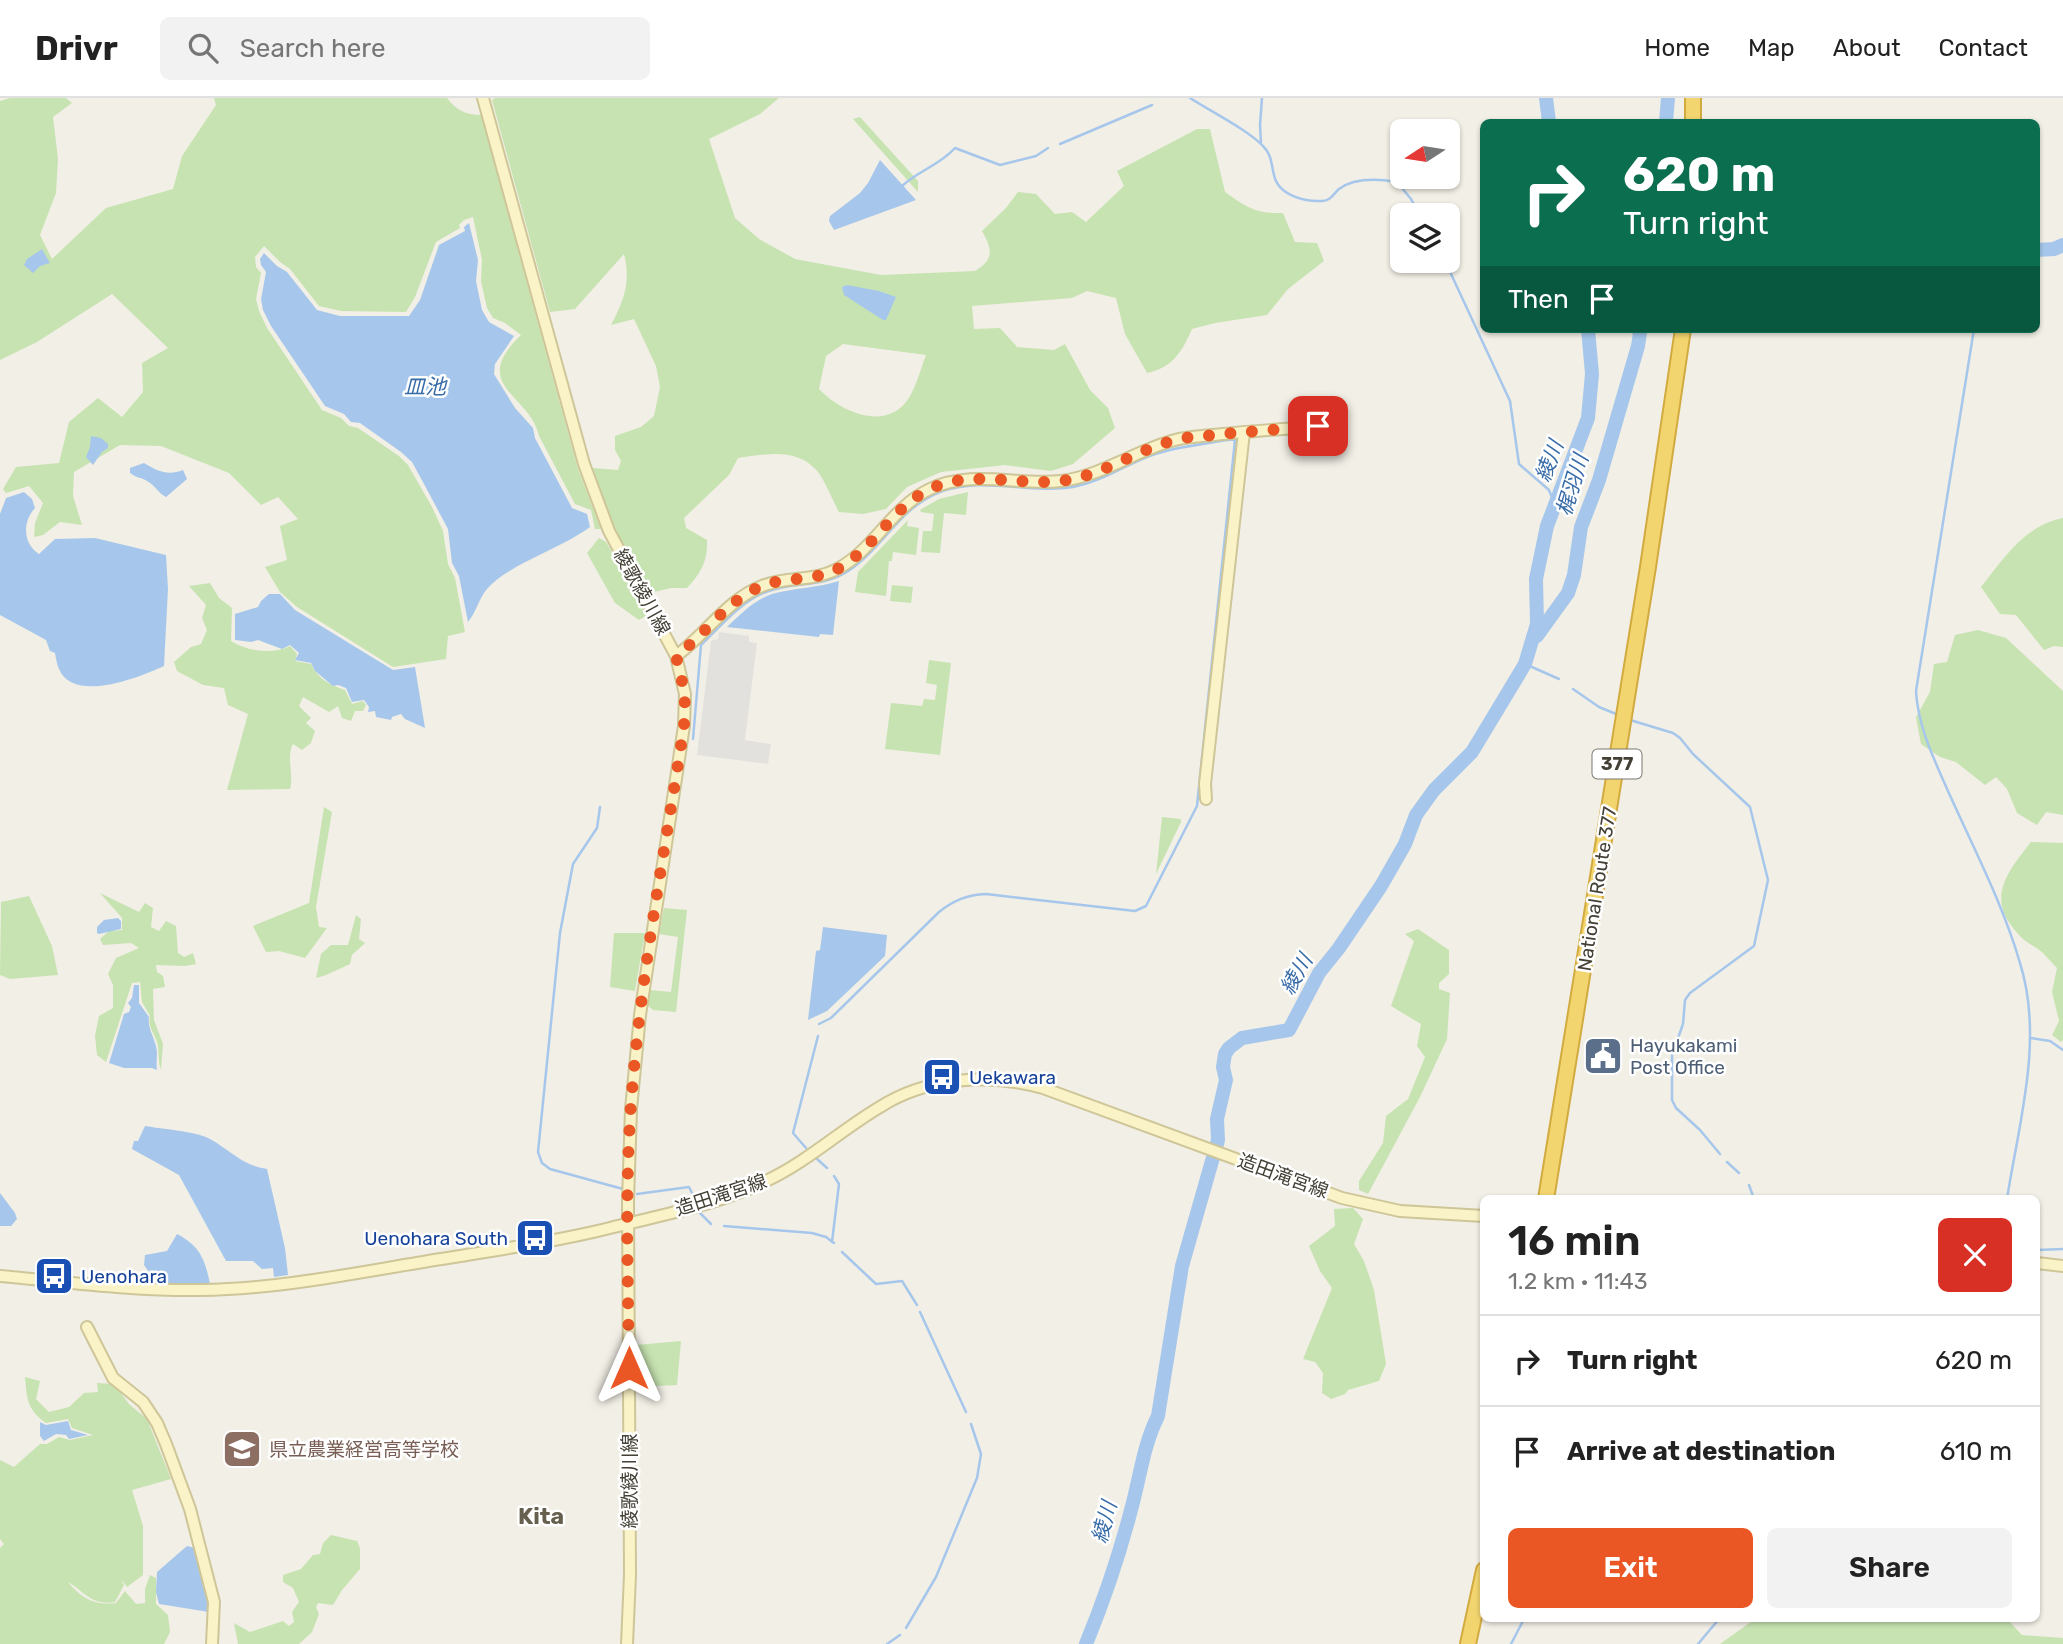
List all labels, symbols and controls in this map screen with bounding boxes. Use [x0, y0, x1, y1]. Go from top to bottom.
search box [160, 17, 650, 80]
text: Drivr [35, 29, 118, 68]
icon: search [184, 29, 222, 67]
text: Search here [240, 33, 386, 64]
text: Home [1644, 34, 1710, 62]
text: Map [1748, 34, 1795, 62]
text: About [1833, 34, 1901, 62]
text: Contact [1939, 34, 2028, 62]
north arrow [1390, 119, 1460, 189]
map controls [1390, 119, 1460, 273]
text: 620 m [1623, 145, 1775, 203]
icon: right [1508, 147, 1599, 238]
button: layers [1390, 203, 1460, 273]
text: Turn right [1623, 204, 1768, 242]
icon: arrive [1583, 280, 1621, 318]
text: Then [1508, 284, 1569, 315]
water label: 皿池 [404, 374, 448, 399]
pin [1288, 396, 1348, 456]
icon: arrive [1299, 407, 1337, 445]
water label: 綾川 [1530, 435, 1569, 485]
water label: 梶羽川 [1551, 449, 1594, 519]
street label: 綾歌綾川線 [609, 545, 675, 639]
road number: 377 [1592, 750, 1642, 778]
street label: National Route 377 [1573, 805, 1621, 973]
water label: 綾川 [1275, 948, 1318, 998]
place label: Hayukakami Post Office [1630, 1034, 1737, 1079]
public building icon: Hayukakami Post Office [1582, 1035, 1624, 1077]
bus stop icon: Uekawara [921, 1056, 963, 1098]
place label: Uekawara [969, 1066, 1056, 1089]
street label: 造田滝宮線 [1234, 1149, 1332, 1203]
street label: 造田滝宮線 [672, 1169, 770, 1221]
text: 16 min [1508, 1216, 1640, 1266]
bus stop icon: Uenohara South [514, 1217, 556, 1259]
button: close [1938, 1218, 2012, 1292]
place label: Uenohara South [364, 1227, 508, 1250]
bus stop icon: Uenohara [33, 1255, 75, 1297]
place label: Uenohara [81, 1265, 167, 1288]
text: 1.2 km · 11:43 [1508, 1267, 1648, 1295]
position arrow [592, 1331, 666, 1405]
icon: right [1508, 1342, 1546, 1380]
text: Turn right [1567, 1345, 1697, 1376]
text: 620 m [1935, 1345, 2012, 1376]
school or university icon: 県立農業経営高等学校 [221, 1428, 263, 1470]
street label: 綾歌綾川線 [618, 1433, 641, 1529]
icon: arrive [1508, 1433, 1546, 1471]
text: Arrive at destination [1567, 1436, 1835, 1467]
text: 610 m [1940, 1436, 2012, 1467]
place label: 県立農業経営高等学校 [269, 1438, 459, 1461]
water label: 綾川 [1086, 1497, 1122, 1546]
district label: Kita [518, 1502, 564, 1530]
button: Exit [1508, 1528, 1753, 1608]
button: Share [1767, 1528, 2012, 1608]

